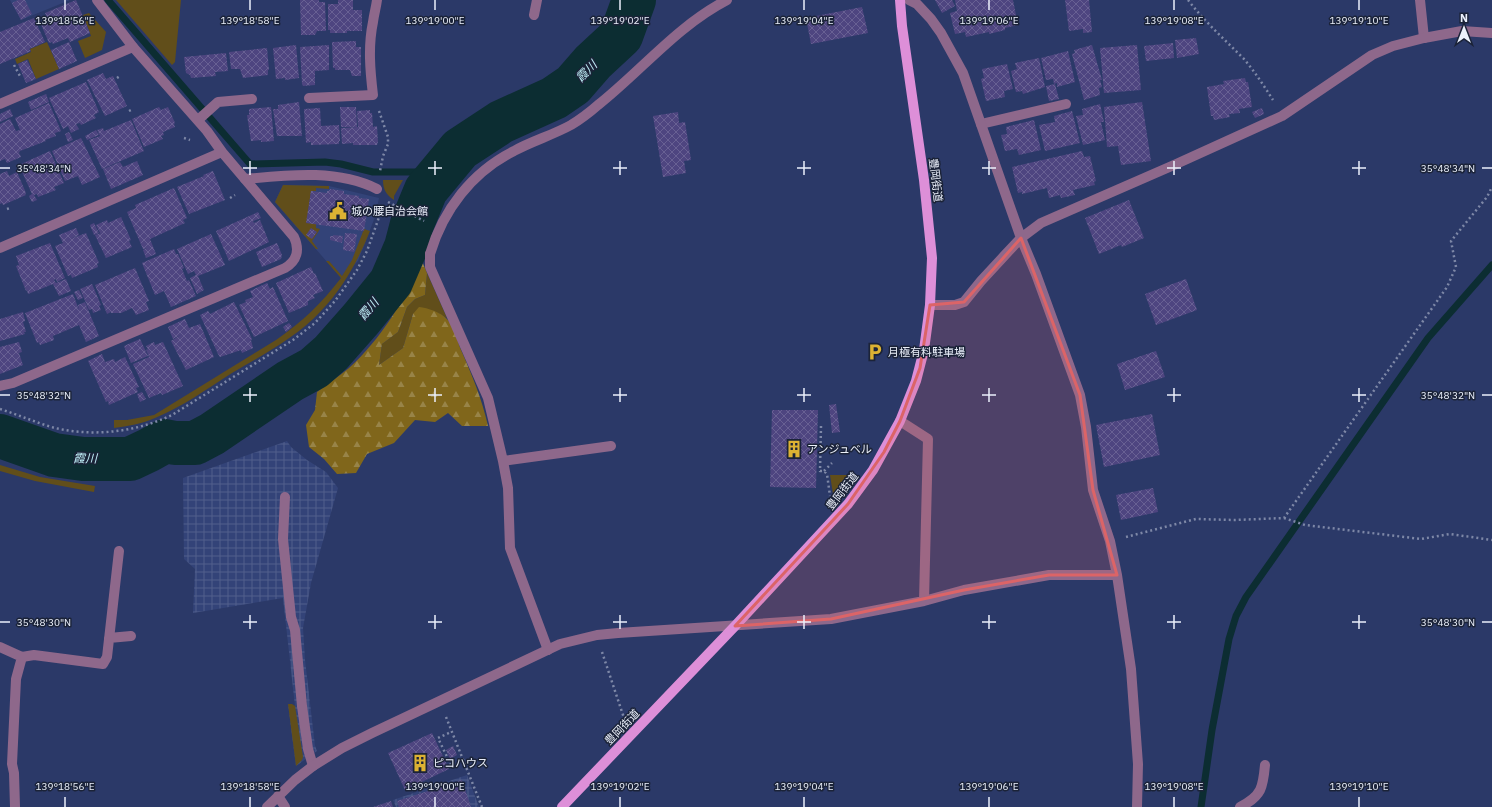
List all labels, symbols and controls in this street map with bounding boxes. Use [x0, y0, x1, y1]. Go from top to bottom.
north arrow [1444, 8, 1484, 48]
text: N [1460, 11, 1468, 25]
text: 139°18'56"E [35, 14, 95, 27]
text: 139°18'58"E [220, 14, 280, 27]
text: 139°19'00"E [405, 14, 465, 27]
text: 139°19'02"E [590, 14, 650, 27]
text: 139°19'04"E [774, 14, 834, 27]
text: 139°19'06"E [959, 14, 1019, 27]
text: 139°19'08"E [1144, 14, 1204, 27]
text: 139°19'10"E [1329, 14, 1389, 27]
water label: 霞川 [572, 56, 601, 85]
street label: 豊岡街道 [926, 157, 946, 203]
text: 35°48'34"N [17, 162, 71, 175]
text: 35°48'34"N [1421, 162, 1475, 175]
public building icon: 城の腰自治会館 [328, 201, 348, 221]
place label: 城の腰自治会館 [351, 204, 428, 218]
water label: 霞川 [355, 293, 383, 323]
parking icon: 月極有料駐車場 [865, 342, 885, 362]
place label: 月極有料駐車場 [888, 345, 965, 359]
text: 35°48'32"N [17, 389, 71, 402]
text: 35°48'32"N [1421, 389, 1475, 402]
building icon: アンジュベル [784, 439, 804, 459]
place label: アンジュベル [807, 442, 872, 456]
water label: 霞川 [73, 450, 99, 466]
street label: 豊岡街道 [823, 469, 861, 513]
text: 35°48'30"N [17, 616, 71, 629]
text: 35°48'30"N [1421, 616, 1475, 629]
street label: 豊岡街道 [602, 706, 642, 748]
building icon: ピコハウス [410, 753, 430, 773]
place label: ピコハウス [433, 756, 488, 770]
text: 139°18'56"E [35, 780, 95, 793]
text: 139°18'58"E [220, 780, 280, 793]
text: 139°19'00"E [405, 780, 465, 793]
text: 139°19'02"E [590, 780, 650, 793]
text: 139°19'04"E [774, 780, 834, 793]
text: 139°19'06"E [959, 780, 1019, 793]
text: 139°19'08"E [1144, 780, 1204, 793]
text: 139°19'10"E [1329, 780, 1389, 793]

